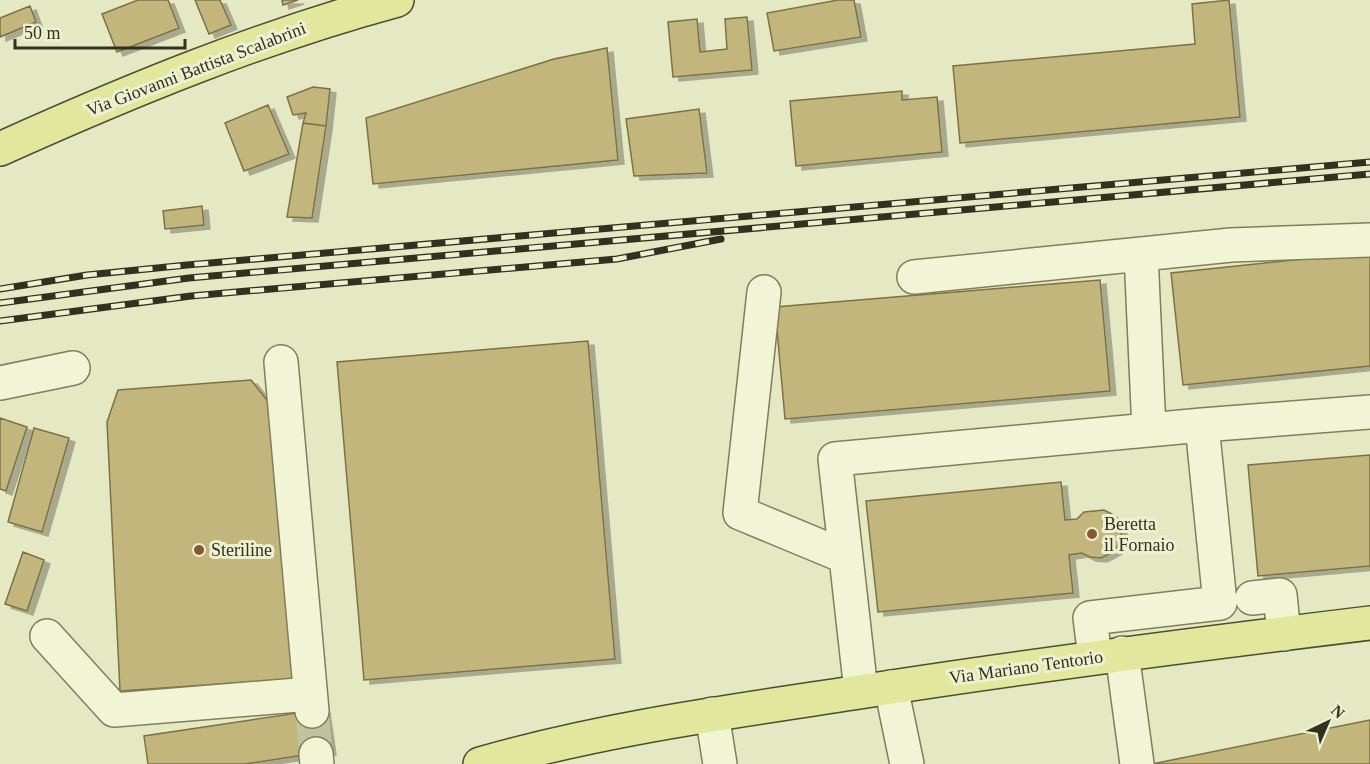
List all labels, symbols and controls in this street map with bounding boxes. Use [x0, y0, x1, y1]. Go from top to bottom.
scale bar [15, 12, 184, 50]
street label: Via Giovanni Battista Scalabrini [83, 18, 309, 120]
text: 50 m [24, 23, 61, 43]
place label: Beretta il Fornaio [1104, 514, 1175, 555]
marker: Beretta il Fornaio [1085, 527, 1099, 541]
place label: Steriline [211, 540, 272, 560]
marker: Steriline [192, 543, 206, 557]
street label: Via Mariano Tentorio [948, 646, 1104, 688]
north arrow [1298, 692, 1358, 752]
text: N [1328, 701, 1348, 722]

